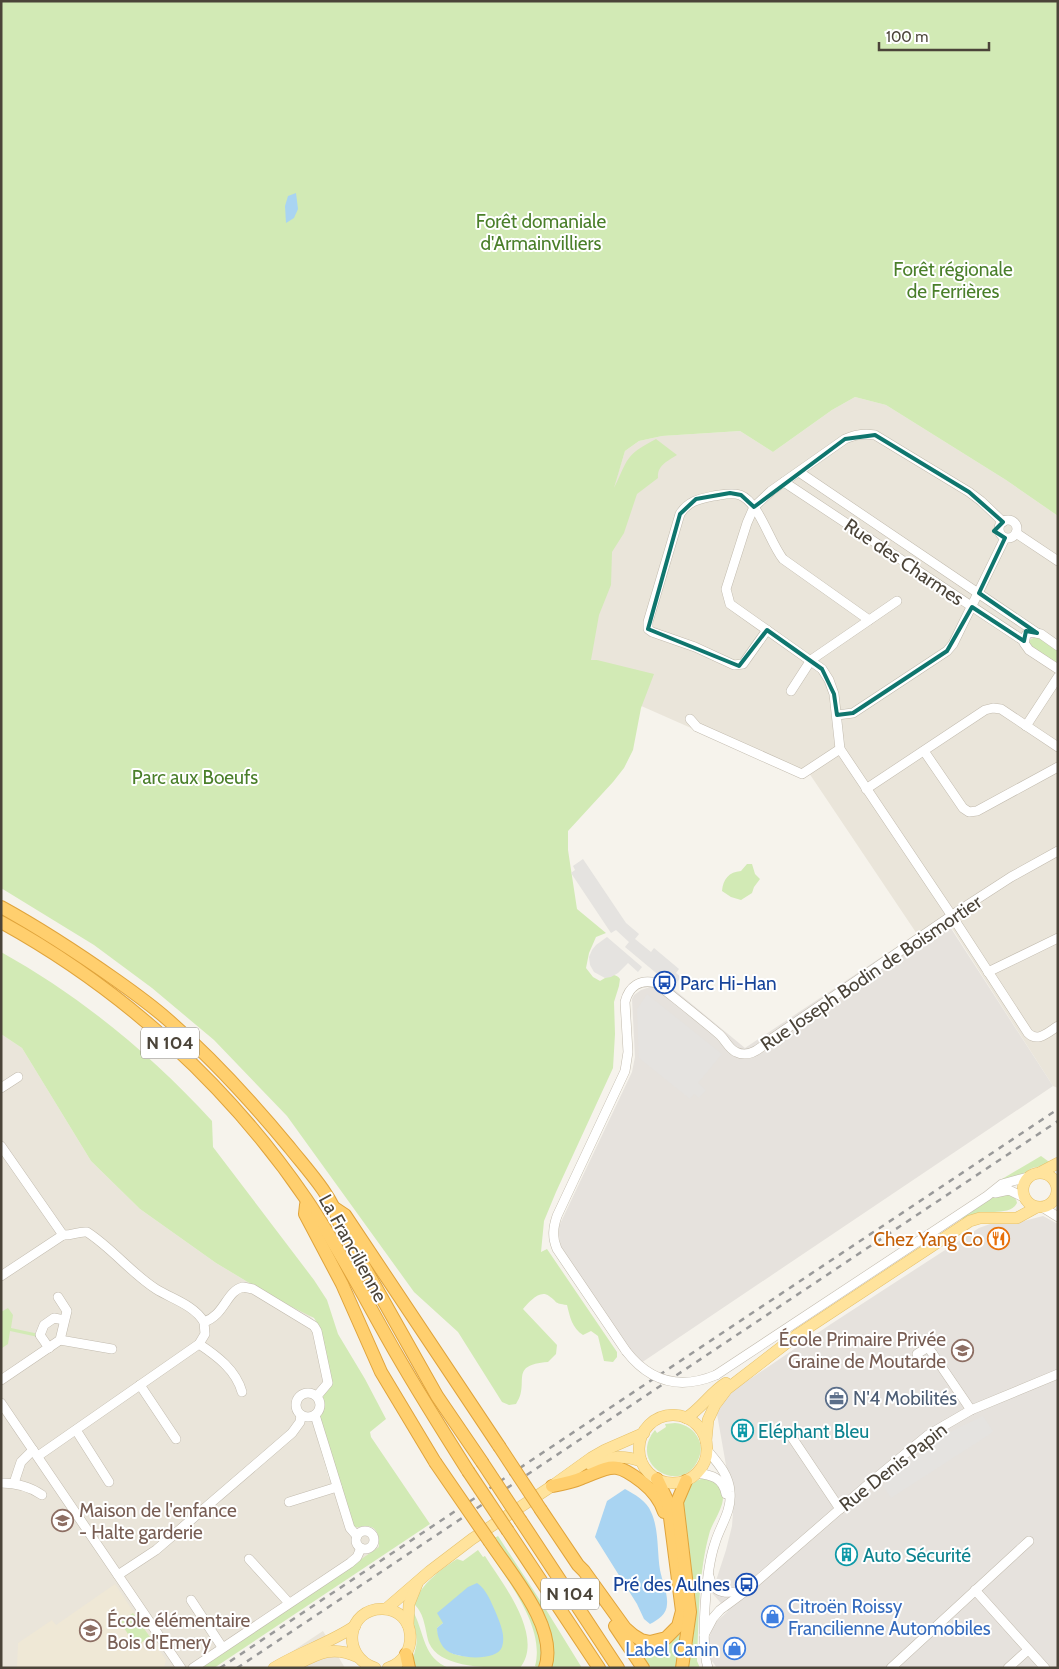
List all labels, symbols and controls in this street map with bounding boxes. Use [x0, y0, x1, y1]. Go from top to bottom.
scale bar [879, 20, 989, 52]
text: 100 m [886, 28, 928, 46]
park label: Forêt domaniale d'Armainvilliers [476, 210, 606, 255]
park label: Forêt régionale de Ferrières [893, 258, 1013, 303]
street label: Rue des Charmes [840, 514, 968, 610]
park label: Parc aux Boeufs [132, 766, 258, 789]
street label: Rue Joseph Bodin de Boismortier [756, 890, 986, 1056]
bus stop icon: Parc Hi-Han [652, 971, 676, 995]
place label: Parc Hi-Han [680, 972, 777, 995]
road number: N 104 [141, 1028, 199, 1058]
street label: La Francilienne [314, 1190, 392, 1306]
restaurant icon: Chez Yang Co [987, 1227, 1011, 1251]
place label: Chez Yang Co [873, 1228, 983, 1251]
place label: École Primaire Privée Graine de Moutarde [779, 1327, 946, 1373]
school or university icon: École Primaire Privée Graine de Moutarde [950, 1338, 974, 1362]
office icon: N'4 Mobilités [825, 1386, 849, 1410]
place label: N'4 Mobilités [853, 1387, 957, 1410]
street label: Rue Denis Papin [835, 1418, 951, 1516]
building icon: Eléphant Bleu [730, 1419, 754, 1443]
place label: Eléphant Bleu [758, 1420, 869, 1443]
place label: Maison de l'enfance - Halte garderie [79, 1499, 237, 1544]
school or university icon: Maison de l'enfance - Halte garderie [51, 1509, 75, 1533]
building icon: Auto Sécurité [835, 1543, 859, 1567]
place label: Auto Sécurité [863, 1544, 971, 1567]
bus stop icon: Pré des Aulnes [734, 1572, 758, 1596]
place label: Pré des Aulnes [613, 1573, 730, 1596]
road number: N 104 [541, 1578, 599, 1610]
place label: Citroën Roissy Francilienne Automobiles [788, 1595, 991, 1640]
shop icon: Citroën Roissy Francilienne Automobiles [760, 1605, 784, 1629]
place label: École élémentaire Bois d'Emery [107, 1608, 251, 1654]
school or university icon: École élémentaire Bois d'Emery [79, 1619, 103, 1643]
shop icon: Label Canin [723, 1637, 747, 1661]
place label: Label Canin [625, 1638, 719, 1661]

